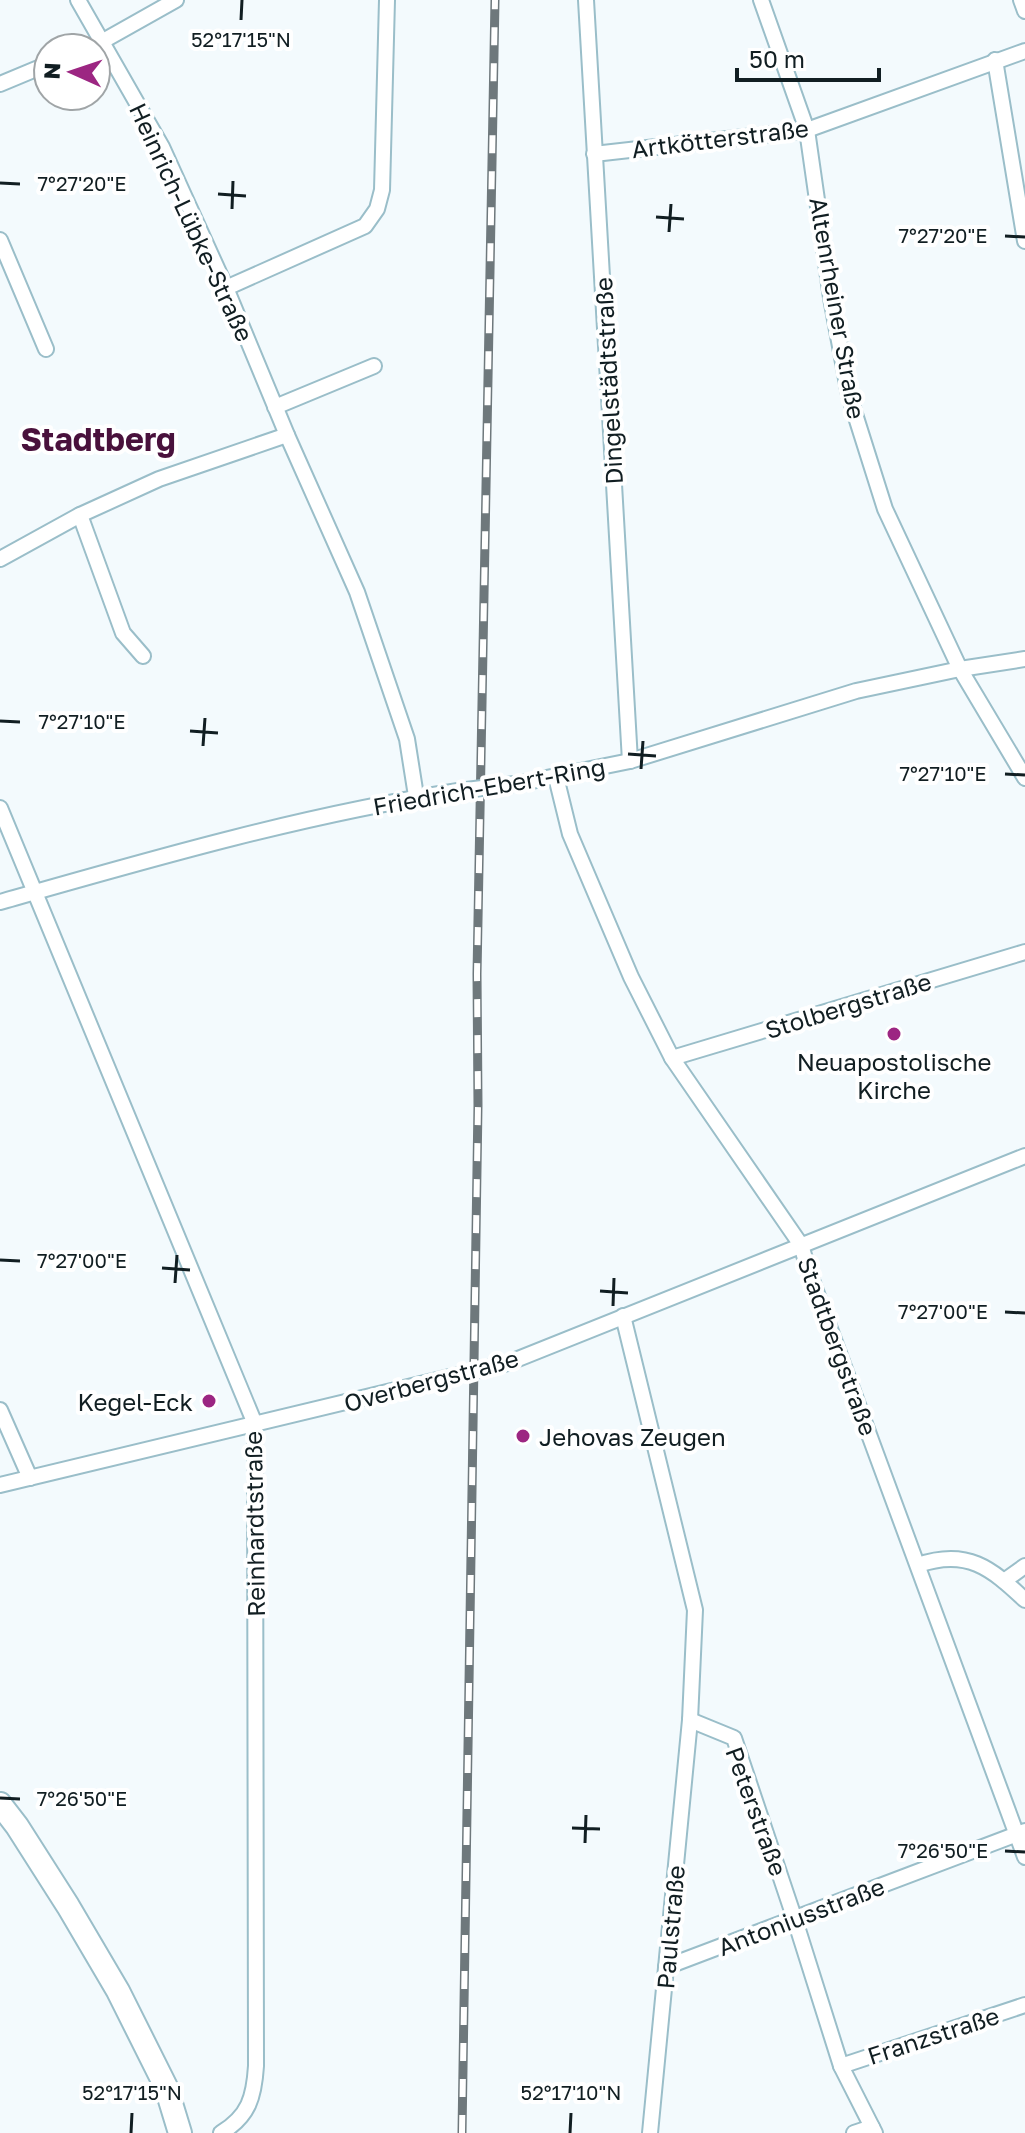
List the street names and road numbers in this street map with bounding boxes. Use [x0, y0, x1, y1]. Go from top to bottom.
street label: Heinrich-Lübke-Straße [124, 98, 260, 346]
street label: Artkötterstraße [630, 113, 810, 163]
street label: Altenrheiner Straße [804, 195, 872, 421]
street label: Dingelstädtstraße [588, 277, 628, 485]
street label: Friedrich-Ebert-Ring [371, 751, 607, 821]
street label: Stolbergstraße [762, 966, 934, 1044]
street label: Stadtbergstraße [792, 1253, 884, 1439]
street label: Overbergstraße [341, 1343, 521, 1417]
street label: Reinhardtstraße [238, 1431, 270, 1617]
street label: Peterstraße [720, 1743, 794, 1879]
street label: Paulstraße [650, 1864, 690, 1990]
street label: Antoniusstraße [714, 1871, 888, 1961]
street label: Franzstraße [863, 2000, 1003, 2070]

